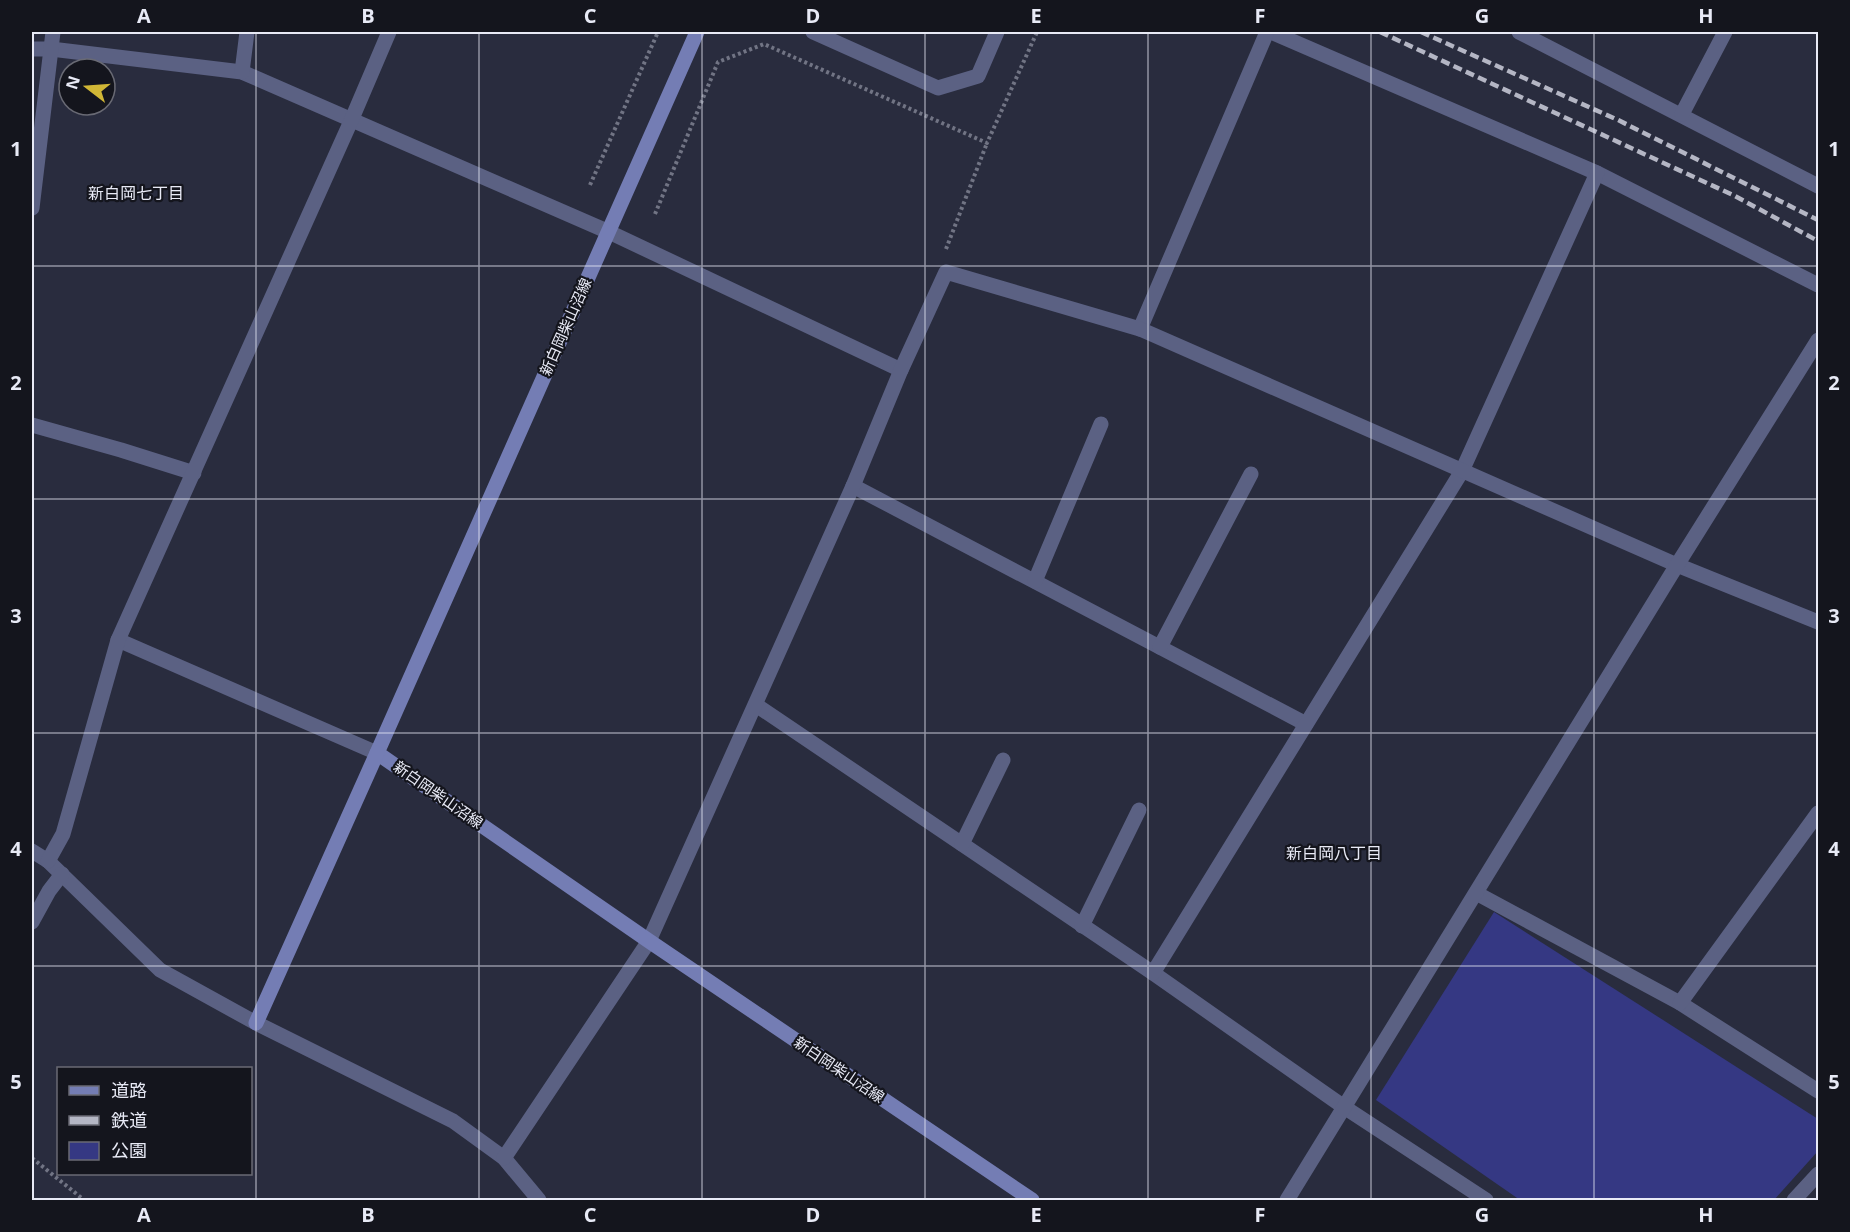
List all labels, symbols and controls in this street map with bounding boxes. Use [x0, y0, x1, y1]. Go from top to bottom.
text: A [137, 2, 151, 29]
text: B [361, 2, 375, 29]
text: C [584, 2, 597, 29]
text: D [806, 2, 820, 29]
text: E [1030, 2, 1042, 29]
text: F [1255, 2, 1265, 29]
text: G [1475, 2, 1489, 29]
text: H [1698, 2, 1714, 29]
north arrow [57, 57, 117, 117]
text: N [60, 73, 85, 92]
text: 1 [10, 135, 22, 162]
text: 1 [1828, 135, 1840, 162]
district label: 新白岡七丁目 [88, 182, 184, 204]
street label: 新白岡柴山沼線 [535, 275, 596, 379]
text: 2 [10, 369, 22, 396]
text: 2 [1828, 369, 1840, 396]
text: 3 [10, 602, 22, 629]
text: 3 [1828, 602, 1840, 629]
street label: 新白岡柴山沼線 [390, 756, 487, 832]
text: 4 [10, 835, 22, 862]
text: 4 [1828, 835, 1840, 862]
district label: 新白岡八丁目 [1286, 842, 1382, 864]
street label: 新白岡柴山沼線 [790, 1032, 889, 1107]
legend [57, 1067, 252, 1175]
text: 5 [10, 1068, 22, 1095]
text: 5 [1828, 1068, 1840, 1095]
text: 道路 [111, 1078, 147, 1102]
text: 鉄道 [111, 1108, 147, 1132]
text: 公園 [111, 1138, 147, 1162]
text: A [137, 1201, 151, 1228]
text: B [361, 1201, 375, 1228]
text: C [584, 1201, 597, 1228]
text: D [806, 1201, 820, 1228]
text: E [1030, 1201, 1042, 1228]
text: F [1255, 1201, 1265, 1228]
text: G [1475, 1201, 1489, 1228]
text: H [1698, 1201, 1714, 1228]

